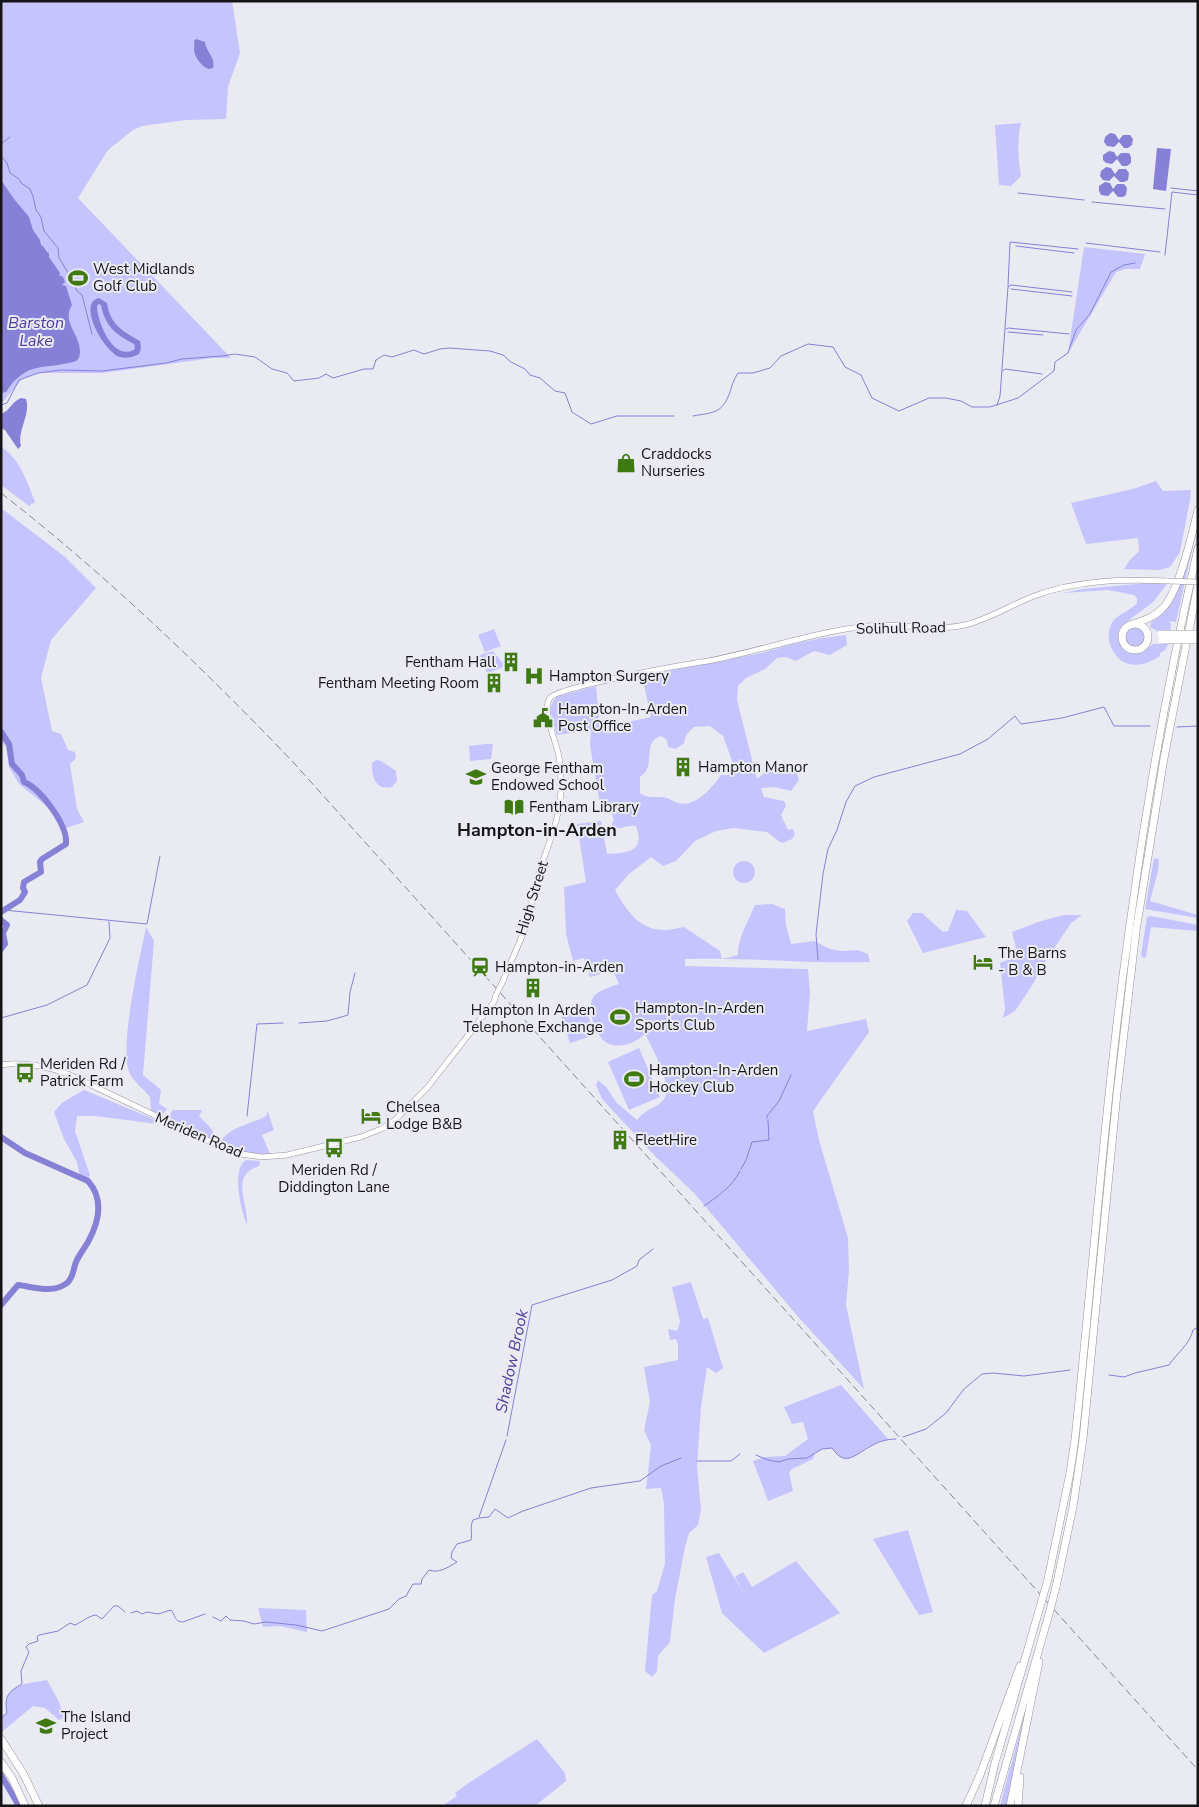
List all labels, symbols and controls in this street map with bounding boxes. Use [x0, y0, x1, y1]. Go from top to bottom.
place label: West Midlands Golf Club [93, 259, 195, 296]
sports icon: West Midlands Golf Club [67, 267, 89, 289]
water label: Barston Lake [8, 312, 64, 352]
place label: Craddocks Nurseries [641, 444, 712, 481]
shop icon: Craddocks Nurseries [615, 452, 637, 474]
street label: Solihull Road [856, 617, 946, 639]
building icon: Fentham Hall [500, 651, 522, 673]
place label: Fentham Hall [405, 652, 497, 672]
hospital icon: Hampton Surgery [523, 665, 545, 687]
place label: Hampton Surgery [549, 666, 669, 686]
building icon: Fentham Meeting Room [483, 672, 505, 694]
place label: Fentham Meeting Room [318, 673, 479, 693]
place label: Hampton-In-Arden Post Office [558, 699, 687, 736]
public building icon: Hampton-In-Arden Post Office [532, 707, 554, 729]
building icon: Hampton Manor [672, 756, 694, 778]
place label: Hampton Manor [698, 757, 808, 777]
place label: George Fentham Endowed School [491, 758, 605, 795]
school or university icon: George Fentham Endowed School [465, 766, 487, 788]
library icon: Fentham Library [503, 796, 525, 818]
place label: Fentham Library [529, 797, 639, 817]
district label: Hampton-in-Arden [457, 818, 617, 842]
street label: High Street [511, 858, 553, 938]
place label: The Barns - B & B [998, 943, 1067, 980]
hotel icon: The Barns - B & B [972, 951, 994, 973]
station icon: Hampton-in-Arden [469, 956, 491, 978]
place label: Hampton-in-Arden [495, 957, 624, 977]
building icon: Hampton In Arden Telephone Exchange [522, 977, 544, 999]
place label: Hampton-In-Arden Sports Club [635, 998, 764, 1035]
place label: Hampton In Arden Telephone Exchange [463, 1000, 603, 1037]
sports icon: Hampton-In-Arden Sports Club [609, 1006, 631, 1028]
place label: Meriden Rd / Patrick Farm [40, 1054, 126, 1091]
place label: Hampton-In-Arden Hockey Club [649, 1060, 778, 1097]
bus stop icon: Meriden Rd / Patrick Farm [14, 1062, 36, 1084]
sports icon: Hampton-In-Arden Hockey Club [623, 1068, 645, 1090]
place label: Chelsea Lodge B&B [386, 1097, 462, 1134]
hotel icon: Chelsea Lodge B&B [360, 1105, 382, 1127]
street label: Meriden Road [152, 1107, 246, 1163]
building icon: FleetHire [609, 1129, 631, 1151]
place label: FleetHire [635, 1130, 697, 1150]
bus stop icon: Meriden Rd / Diddington Lane [323, 1137, 345, 1159]
place label: Meriden Rd / Diddington Lane [278, 1160, 390, 1197]
water label: Shadow Brook [490, 1306, 534, 1415]
place label: The Island Project [61, 1707, 131, 1744]
school or university icon: The Island Project [35, 1715, 57, 1737]

